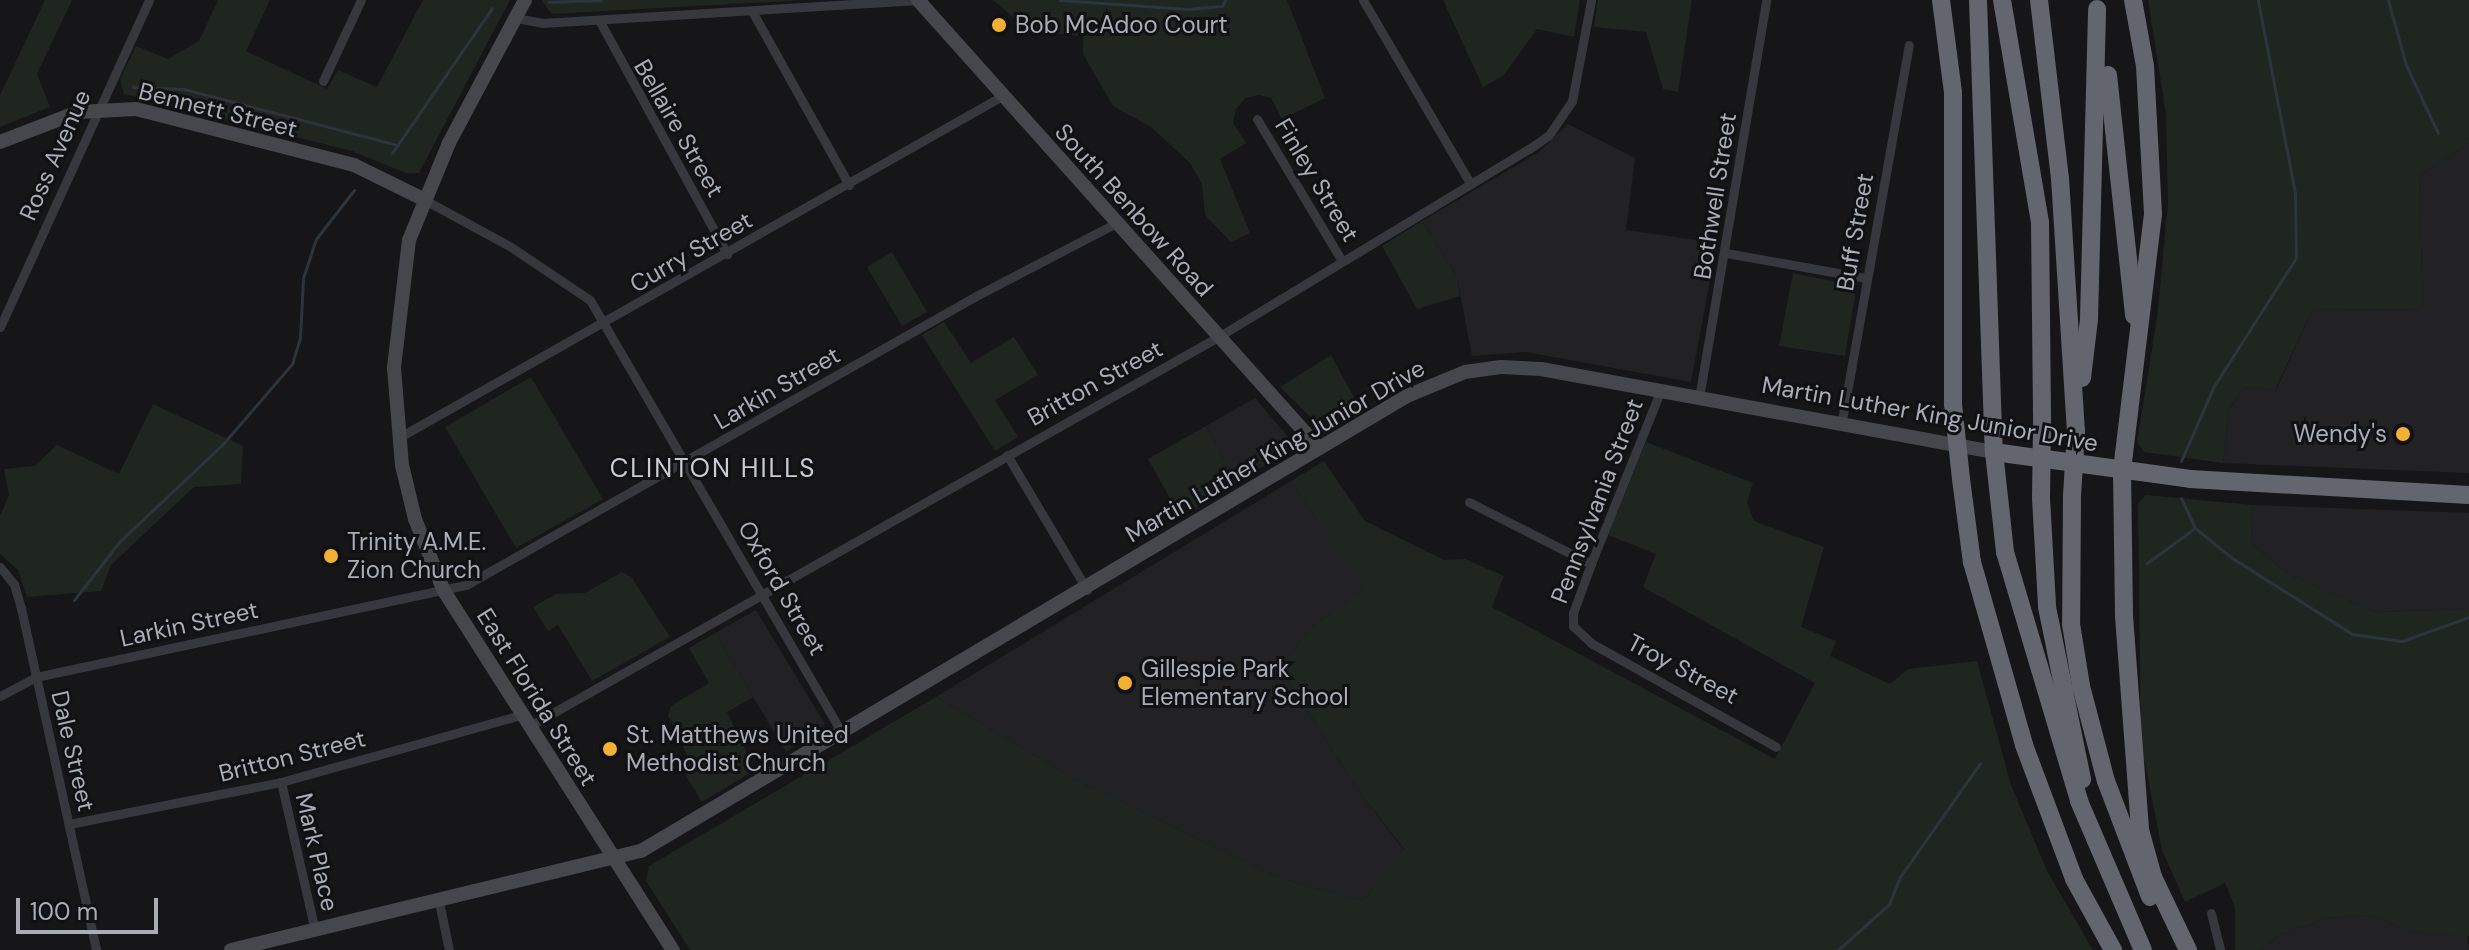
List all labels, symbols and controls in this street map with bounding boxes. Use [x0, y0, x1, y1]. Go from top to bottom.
place label: Bob McAdoo Court [1015, 11, 1228, 39]
marker: Bob McAdoo Court [990, 16, 1008, 34]
street label: Bellaire Street [628, 54, 730, 202]
street label: Bennett Street [136, 76, 300, 144]
street label: Ross Avenue [13, 85, 97, 225]
street label: Bothwell Street [1688, 111, 1742, 281]
street label: Finley Street [1269, 113, 1365, 247]
street label: South Benbow Road [1049, 118, 1219, 302]
street label: Buff Street [1830, 171, 1880, 293]
street label: Curry Street [625, 205, 757, 299]
street label: Britton Street [1022, 334, 1168, 432]
street label: Larkin Street [709, 340, 845, 436]
street label: Martin Luther King Junior Drive [1120, 353, 1430, 549]
street label: Martin Luther King Junior Drive [1760, 370, 2100, 458]
street label: Pennsylvania Street [1545, 395, 1649, 607]
place label: Wendy's [2293, 420, 2387, 448]
marker: Wendy's [2394, 425, 2412, 443]
district label: CLINTON HILLS [610, 453, 816, 485]
street label: Oxford Street [732, 516, 832, 660]
place label: Trinity A.M.E. Zion Church [347, 528, 486, 584]
marker: Trinity A.M.E. Zion Church [322, 547, 340, 565]
street label: Larkin Street [117, 595, 261, 653]
street label: East Florida Street [471, 603, 603, 791]
street label: Troy Street [1623, 628, 1743, 710]
place label: Gillespie Park Elementary School [1141, 655, 1349, 711]
marker: Gillespie Park Elementary School [1116, 674, 1134, 692]
street label: Dale Street [45, 688, 101, 814]
place label: St. Matthews United Methodist Church [626, 721, 849, 777]
street label: Britton Street [216, 724, 368, 788]
marker: St. Matthews United Methodist Church [601, 740, 619, 758]
street label: Mark Place [289, 790, 345, 914]
scale bar [20, 882, 162, 932]
text: 100 m [30, 896, 98, 927]

